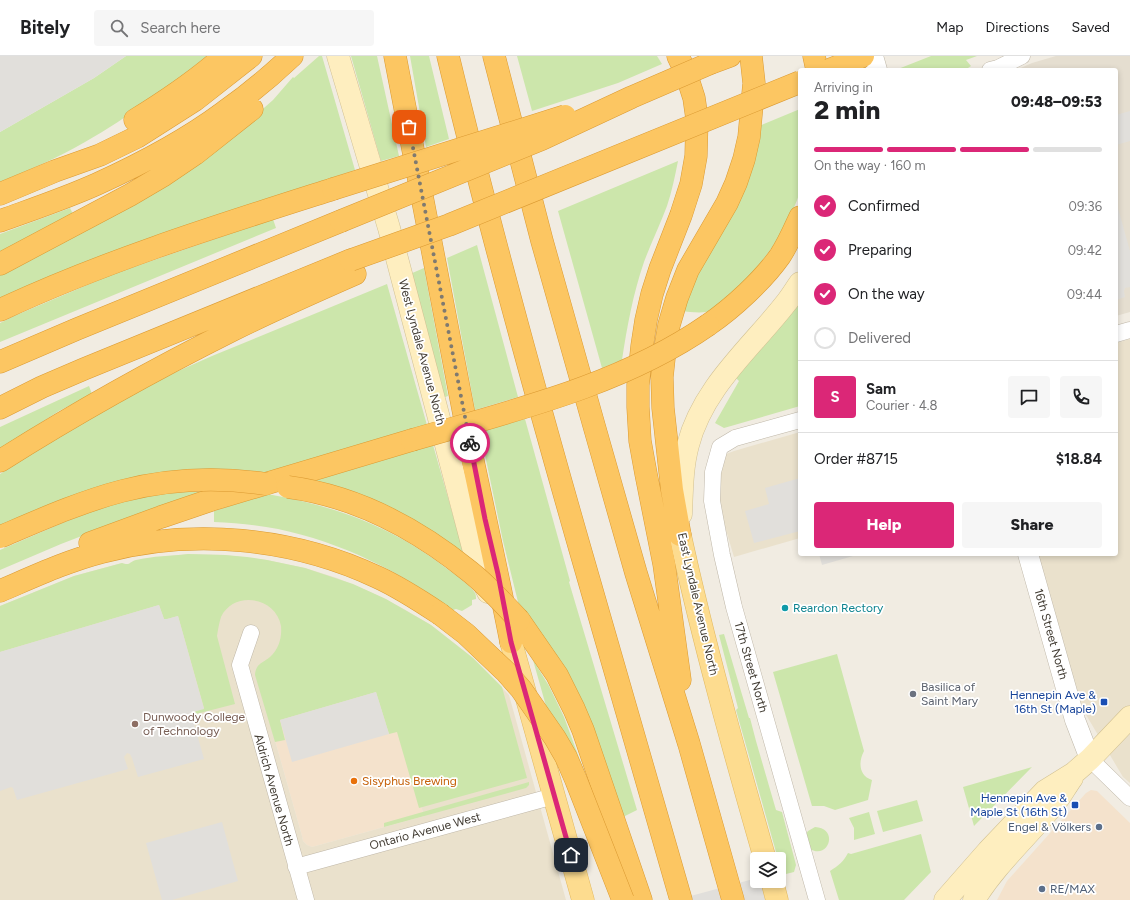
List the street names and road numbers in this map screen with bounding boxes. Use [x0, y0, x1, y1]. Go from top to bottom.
street label: West Lyndale Avenue North [396, 278, 448, 427]
street label: East Lyndale Avenue North [675, 531, 721, 677]
street label: 16th Street North [1031, 587, 1071, 681]
street label: 17th Street North [731, 620, 771, 714]
street label: Aldrich Avenue North [251, 732, 297, 848]
street label: Ontario Avenue West [368, 809, 483, 853]

